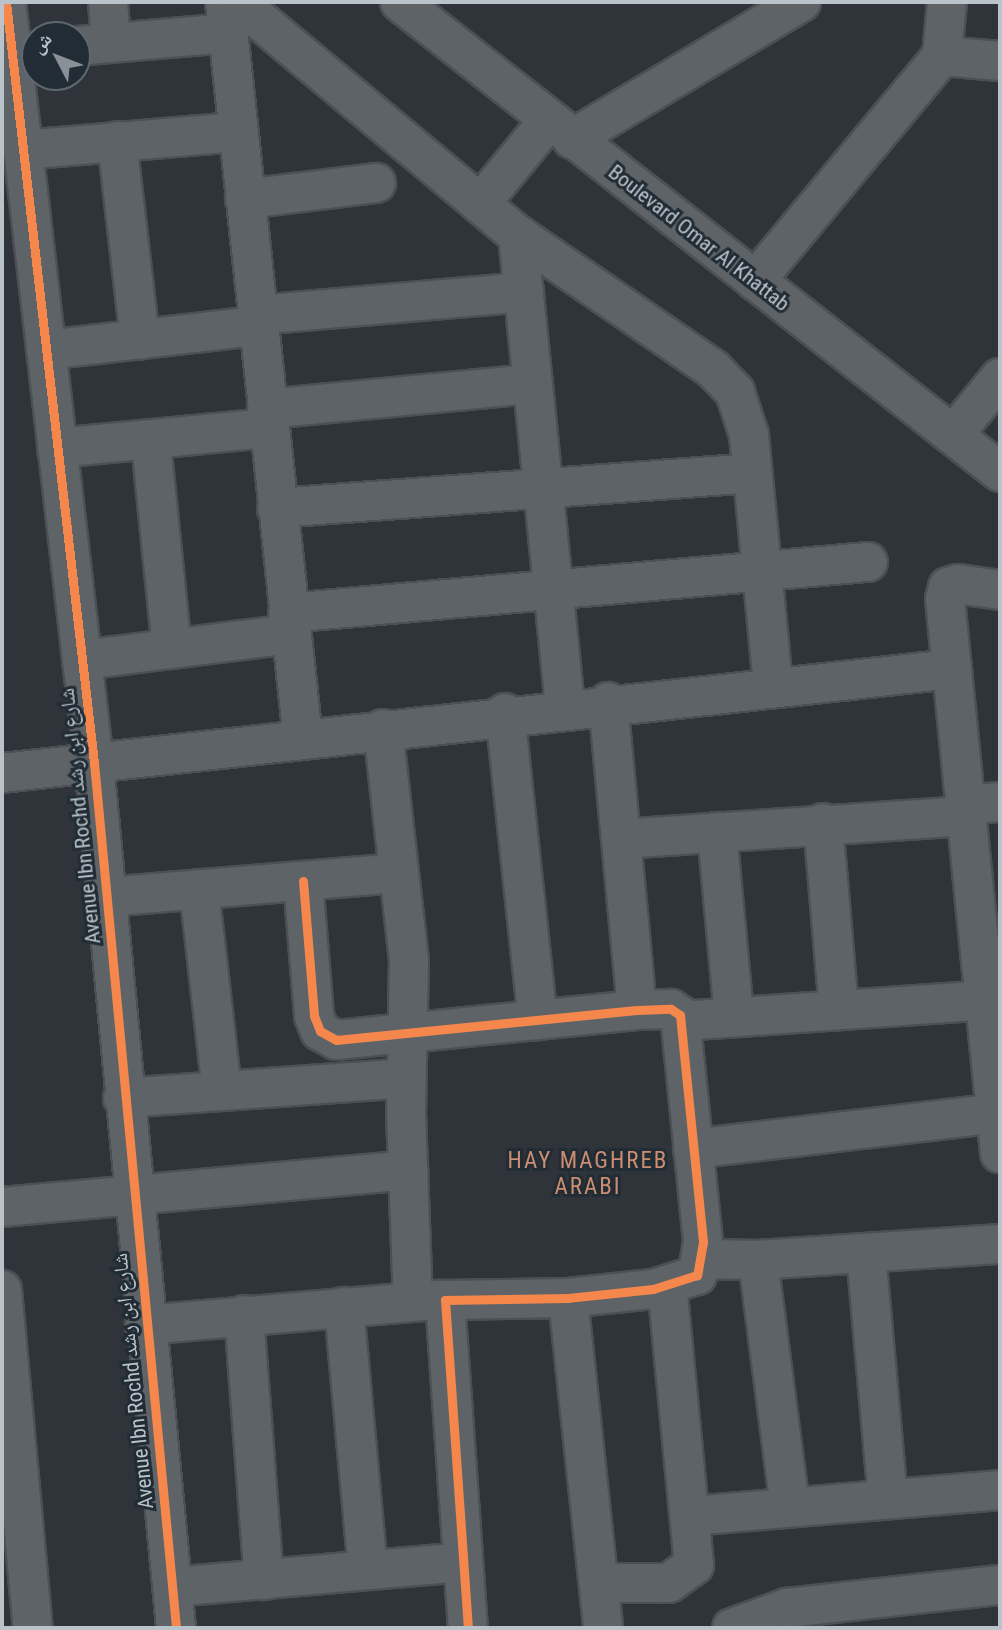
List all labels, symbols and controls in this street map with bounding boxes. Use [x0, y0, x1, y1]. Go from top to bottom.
north arrow [21, 21, 91, 91]
text: ش [26, 28, 57, 58]
street label: Boulevard Omar Al Khattab [603, 159, 795, 317]
street label: Avenue Ibn Rochd شارع ابن رشد [54, 687, 106, 945]
district label: HAY MAGHREB ARABI [509, 1147, 667, 1201]
street label: Avenue Ibn Rochd شارع ابن رشد [107, 1252, 159, 1510]

